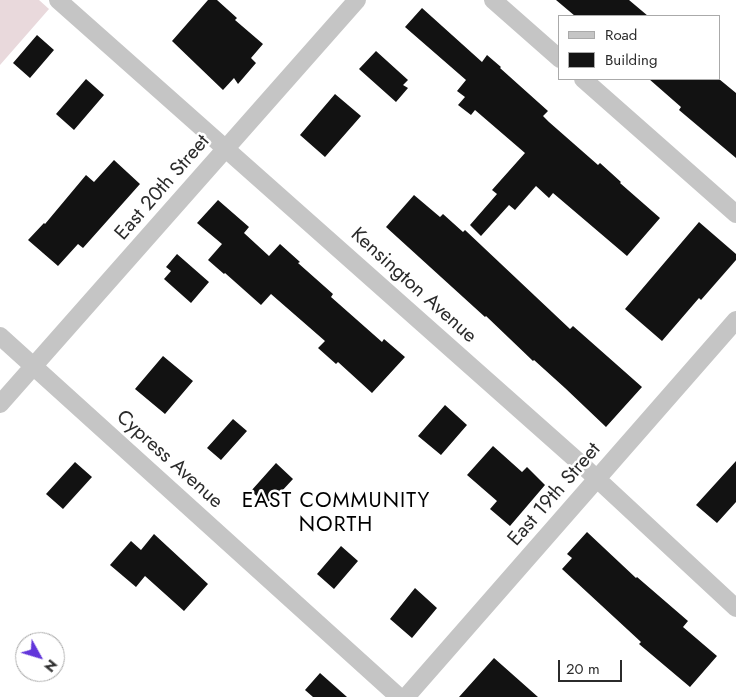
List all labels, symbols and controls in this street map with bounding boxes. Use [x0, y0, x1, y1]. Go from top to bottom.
legend [558, 15, 721, 80]
text: Road [605, 24, 637, 46]
text: Building [605, 49, 657, 71]
street label: East 20th Street [111, 130, 215, 246]
street label: Kensington Avenue [345, 223, 481, 349]
street label: Cypress Avenue [111, 406, 227, 514]
street label: East 19th Street [504, 438, 606, 552]
district label: EAST COMMUNITY NORTH [240, 489, 432, 539]
north arrow [15, 632, 65, 682]
scale bar [561, 650, 625, 682]
text: N [40, 655, 62, 676]
text: 20 m [566, 658, 600, 680]

